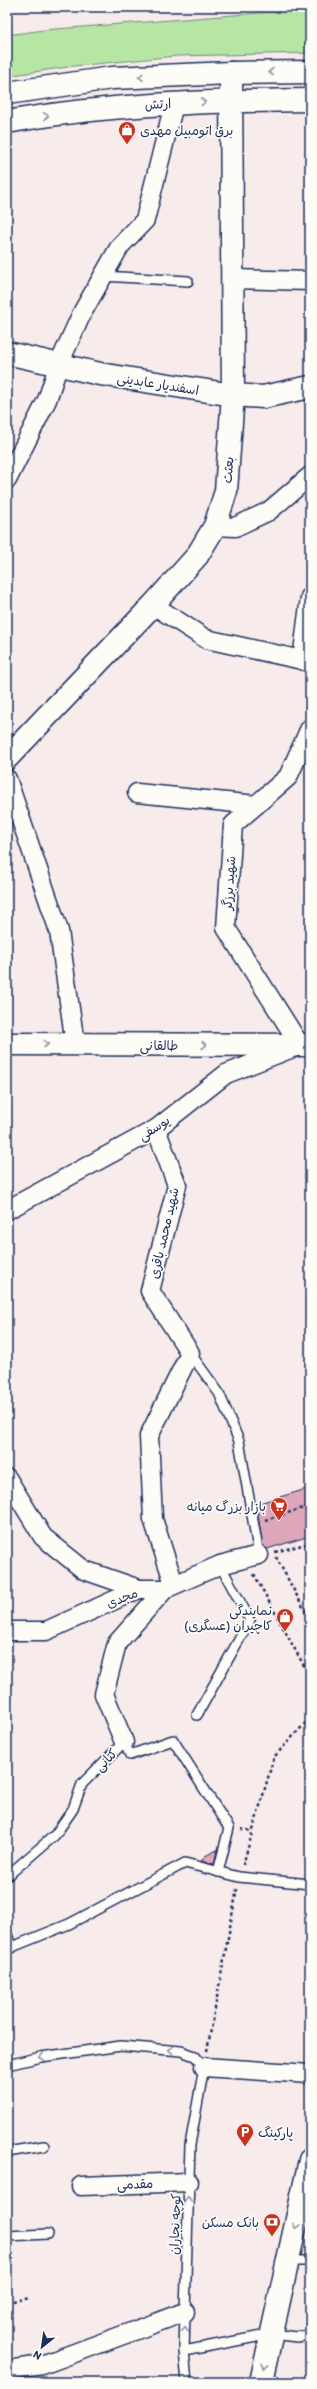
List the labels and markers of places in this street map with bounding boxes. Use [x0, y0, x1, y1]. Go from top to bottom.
shop icon: برق اتومبیل مهدی [117, 120, 137, 145]
place label: برق اتومبیل مهدی [140, 123, 233, 139]
supermarket icon: بازار بزرگ میانه [269, 1496, 289, 1521]
place label: بازار بزرگ میانه [187, 1499, 266, 1515]
place label: نمایندگی کاچیران (عسگری) [184, 1603, 272, 1634]
shop icon: نمایندگی کاچیران (عسگری) [275, 1607, 295, 1632]
parking icon: پارکینگ [235, 2122, 255, 2147]
place label: پارکینگ [258, 2125, 294, 2141]
bank icon: بانک مسکن [262, 2212, 282, 2237]
place label: بانک مسکن [202, 2215, 259, 2231]

